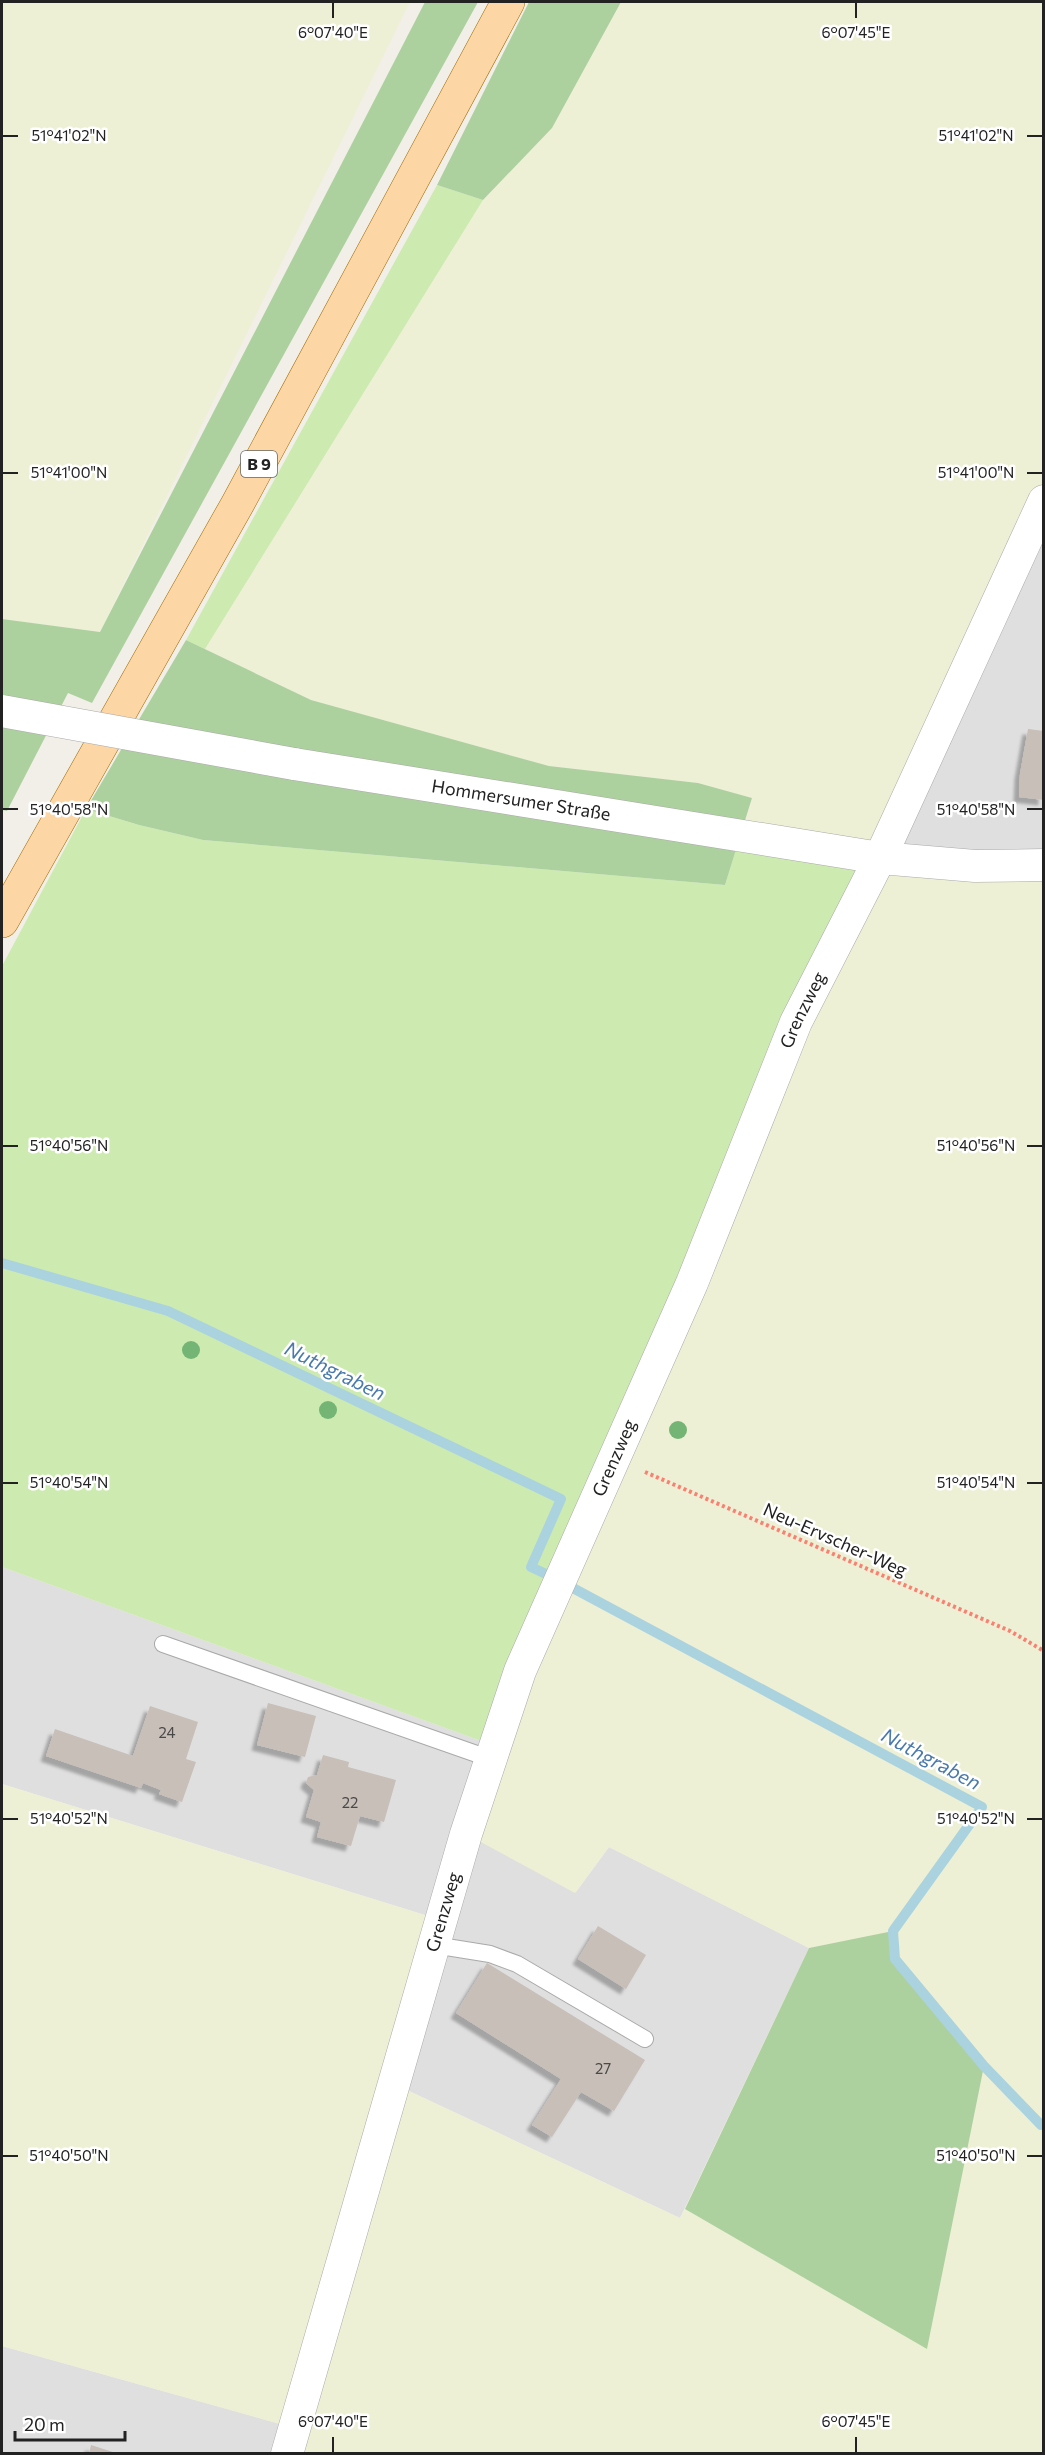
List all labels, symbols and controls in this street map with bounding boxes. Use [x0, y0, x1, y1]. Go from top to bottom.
text: 6°07'40"E [298, 23, 368, 41]
text: 6°07'45"E [822, 23, 891, 41]
text: 51°41'02"N [31, 126, 107, 144]
text: 51°41'02"N [938, 126, 1014, 144]
road number: B 9 [241, 451, 277, 477]
text: 51°41'00"N [31, 463, 107, 481]
text: 51°41'00"N [938, 463, 1014, 481]
street label: Hommersumer Straße [430, 774, 612, 825]
text: 51°40'58"N [30, 800, 108, 818]
text: 51°40'58"N [937, 800, 1015, 818]
street label: Grenzweg [775, 968, 830, 1051]
text: 51°40'56"N [30, 1136, 108, 1154]
text: 51°40'56"N [937, 1136, 1015, 1154]
water label: Nuthgraben [281, 1335, 390, 1405]
street label: Grenzweg [587, 1415, 640, 1500]
text: 51°40'54"N [30, 1473, 108, 1491]
text: 51°40'54"N [937, 1473, 1015, 1491]
street label: Neu-Ervscher-Weg [760, 1498, 911, 1581]
water label: Nuthgraben [878, 1722, 985, 1794]
house number: 24 [158, 1723, 176, 1741]
house number: 22 [342, 1793, 358, 1811]
text: 51°40'52"N [30, 1809, 108, 1827]
text: 51°40'52"N [937, 1809, 1015, 1827]
street label: Grenzweg [421, 1869, 465, 1954]
house number: 27 [595, 2059, 611, 2077]
text: 51°40'50"N [29, 2146, 109, 2164]
text: 51°40'50"N [936, 2146, 1016, 2164]
scale bar [15, 2404, 124, 2442]
text: 6°07'40"E [298, 2412, 368, 2430]
text: 6°07'45"E [822, 2412, 891, 2430]
text: 20 m [24, 2413, 65, 2435]

